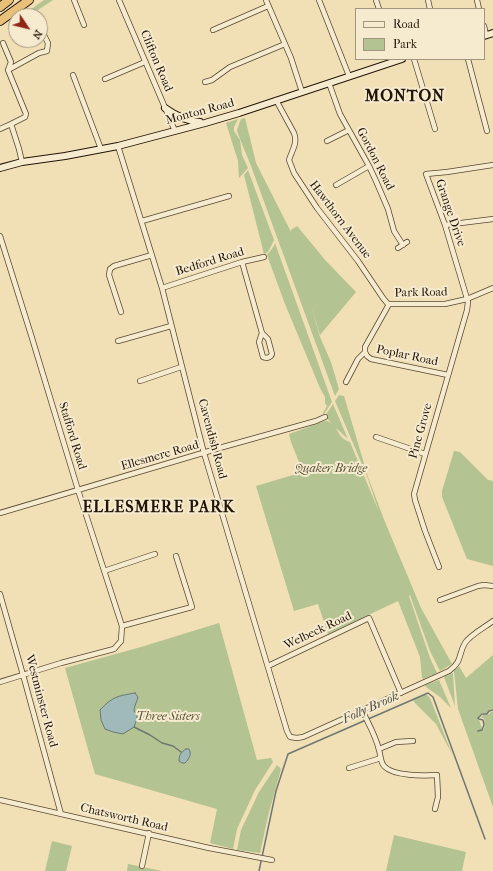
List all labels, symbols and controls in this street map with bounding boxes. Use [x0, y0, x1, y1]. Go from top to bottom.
north arrow [8, 8, 48, 48]
legend [355, 8, 485, 60]
text: Road [393, 17, 420, 31]
text: N [30, 27, 45, 42]
street label: Clifton Road [137, 28, 175, 94]
text: Park [393, 37, 417, 51]
district label: MONTON [365, 87, 445, 107]
street label: Monton Road [164, 96, 236, 128]
street label: Gordon Road [353, 125, 397, 193]
street label: Grange Drive [432, 177, 468, 249]
street label: Hawthorn Avenue [306, 178, 374, 262]
street label: Bedford Road [174, 245, 246, 279]
street label: Park Road [394, 285, 448, 301]
street label: Poplar Road [375, 342, 439, 370]
street label: Cavendish Road [194, 397, 230, 481]
street label: Stafford Road [55, 400, 89, 472]
street label: Pine Grove [406, 401, 436, 461]
street label: Ellesmere Road [119, 438, 201, 474]
park label: Quaker Bridge [295, 462, 367, 476]
district label: ELLESMERE PARK [83, 498, 235, 518]
street label: Welbeck Road [282, 609, 354, 653]
street label: Westminster Road [22, 653, 60, 749]
water label: Folly Brook [340, 689, 402, 727]
park label: Three Sisters [136, 710, 200, 724]
street label: Chatsworth Road [79, 801, 169, 835]

